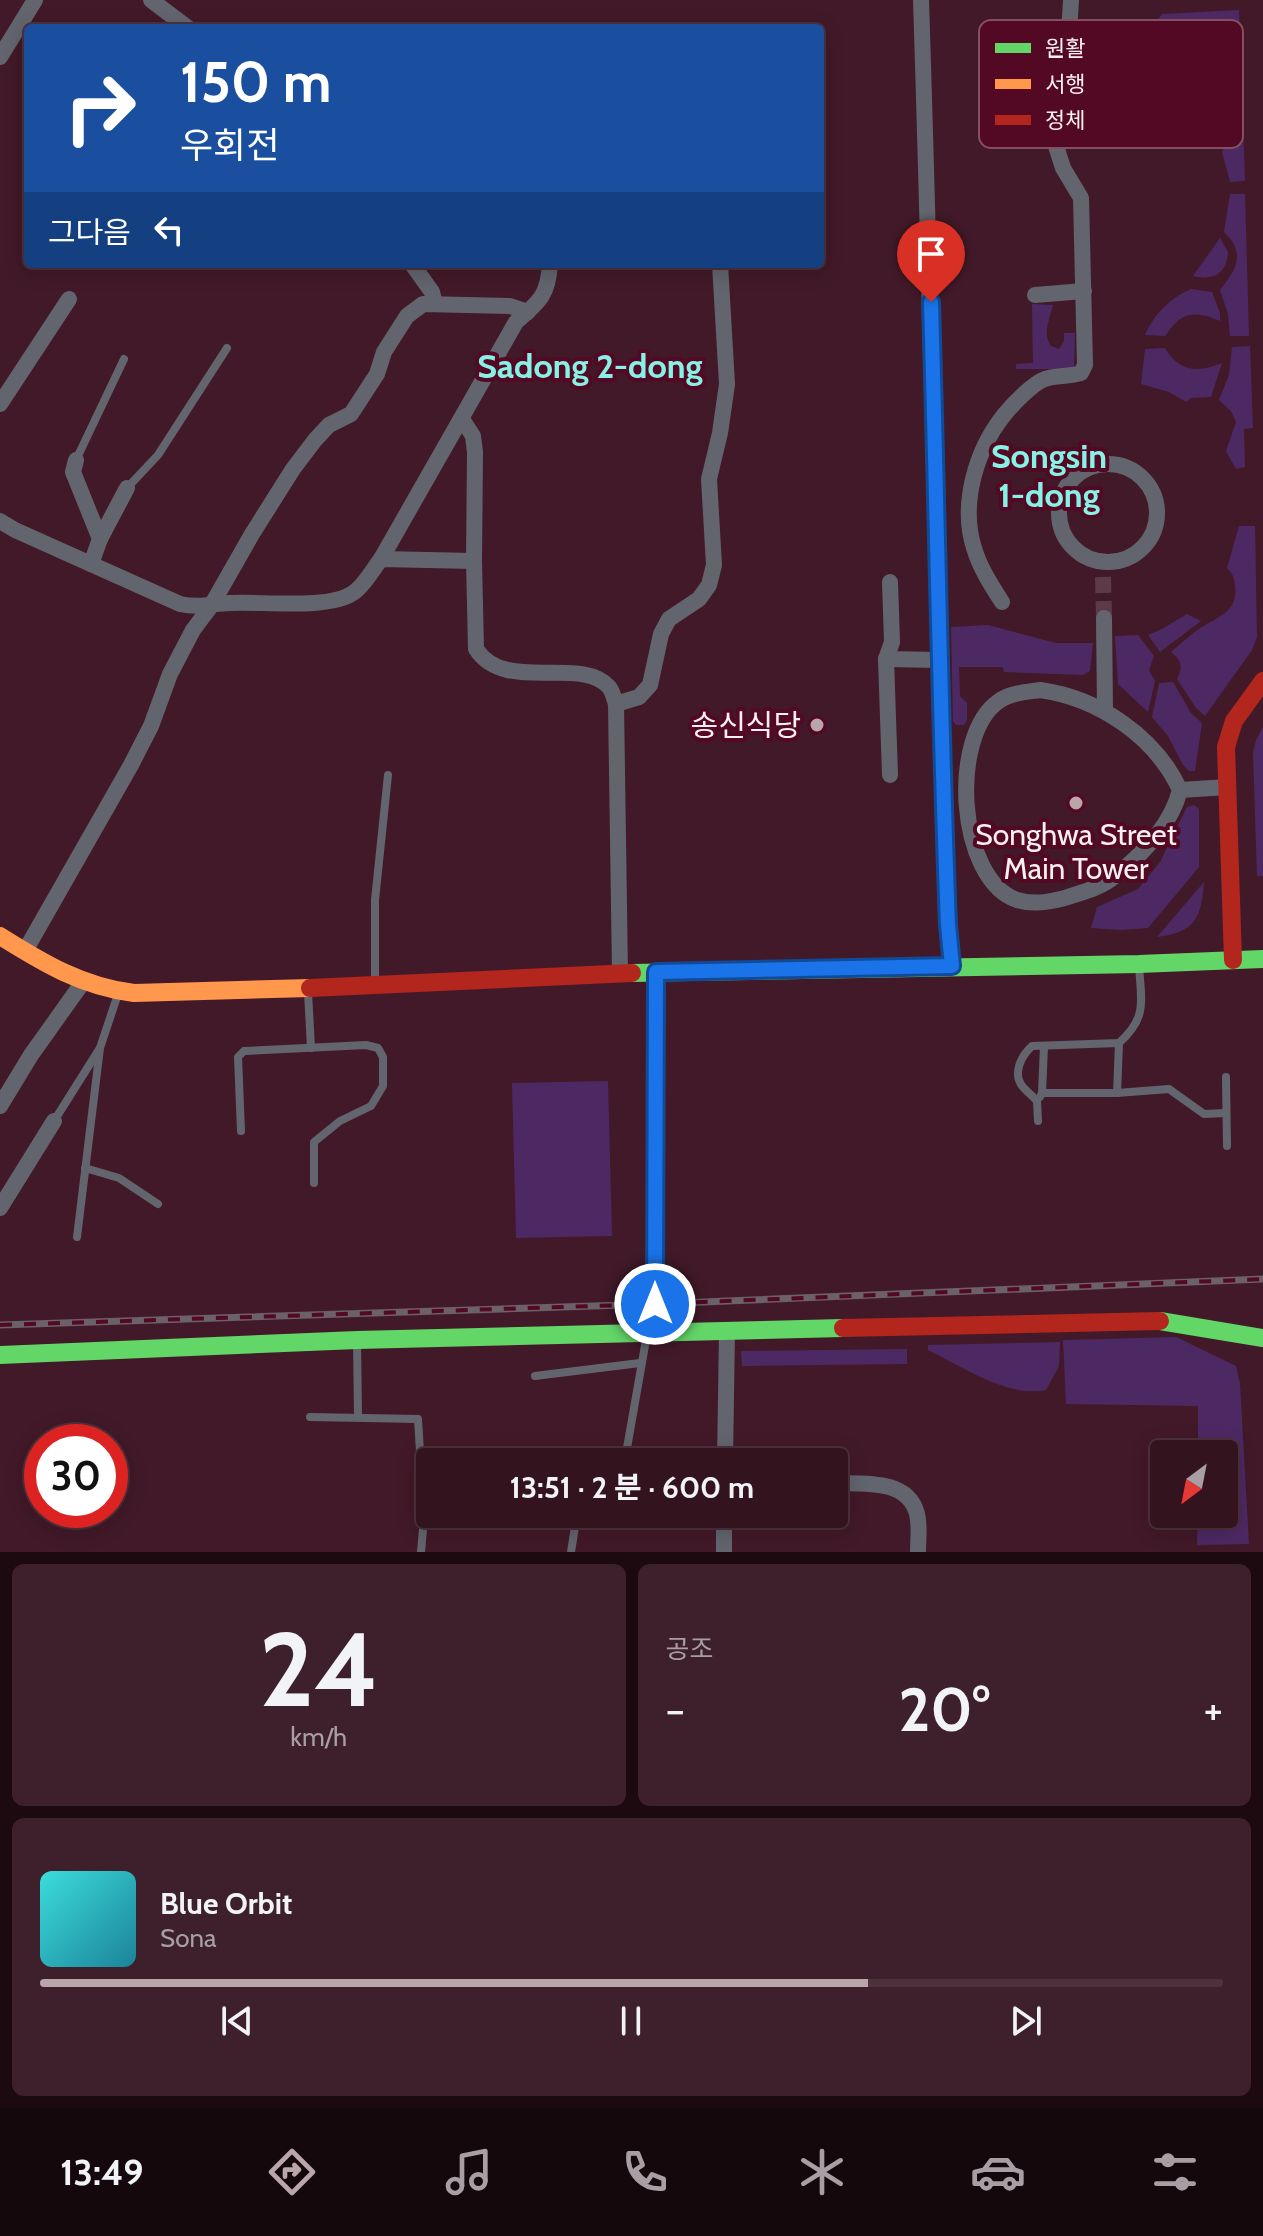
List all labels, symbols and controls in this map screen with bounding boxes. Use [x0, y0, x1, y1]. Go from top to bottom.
legend [979, 20, 1243, 148]
text: 원활 [1045, 35, 1085, 62]
text: 150 m [180, 48, 332, 116]
icon: right [48, 56, 152, 160]
text: 서행 [1045, 71, 1085, 98]
text: 정체 [1045, 107, 1085, 134]
text: 우회전 [180, 123, 279, 167]
icon: left [147, 208, 191, 252]
text: 그다음 [48, 214, 131, 251]
pin [897, 220, 965, 302]
icon: arrive [909, 232, 953, 276]
district label: Sadong 2-dong [477, 345, 703, 387]
district label: Songsin 1-dong [991, 435, 1107, 516]
place label: 송신식당 [691, 707, 801, 744]
marker: 송신식당 [808, 716, 826, 734]
marker: Songhwa Street Main Tower [1067, 794, 1085, 812]
place label: Songhwa Street Main Tower [975, 816, 1177, 887]
position arrow [613, 1262, 697, 1346]
speed limit sign: 30 [24, 1424, 128, 1528]
north arrow [1150, 1440, 1238, 1528]
map controls [1150, 1440, 1238, 1528]
text: 13:51 · 2 분 · 600 m [510, 1469, 754, 1506]
text: 24 [259, 1606, 379, 1732]
text: 공조 [666, 1633, 713, 1665]
text: 20° [899, 1673, 990, 1746]
text: − [666, 1683, 685, 1736]
text: + [1204, 1683, 1223, 1736]
text: km/h [290, 1721, 347, 1753]
text: Blue Orbit [160, 1885, 292, 1922]
text: Sona [160, 1922, 217, 1954]
icon: previous [215, 1999, 259, 2043]
icon: pause [609, 1999, 653, 2043]
icon: next [1004, 1999, 1048, 2043]
icon: directions [264, 2144, 320, 2200]
icon: music [441, 2144, 497, 2200]
icon: phone [617, 2144, 673, 2200]
icon: climate [794, 2144, 850, 2200]
icon: car [970, 2144, 1026, 2200]
icon: filters [1147, 2144, 1203, 2200]
text: 13:49 [60, 2150, 144, 2194]

